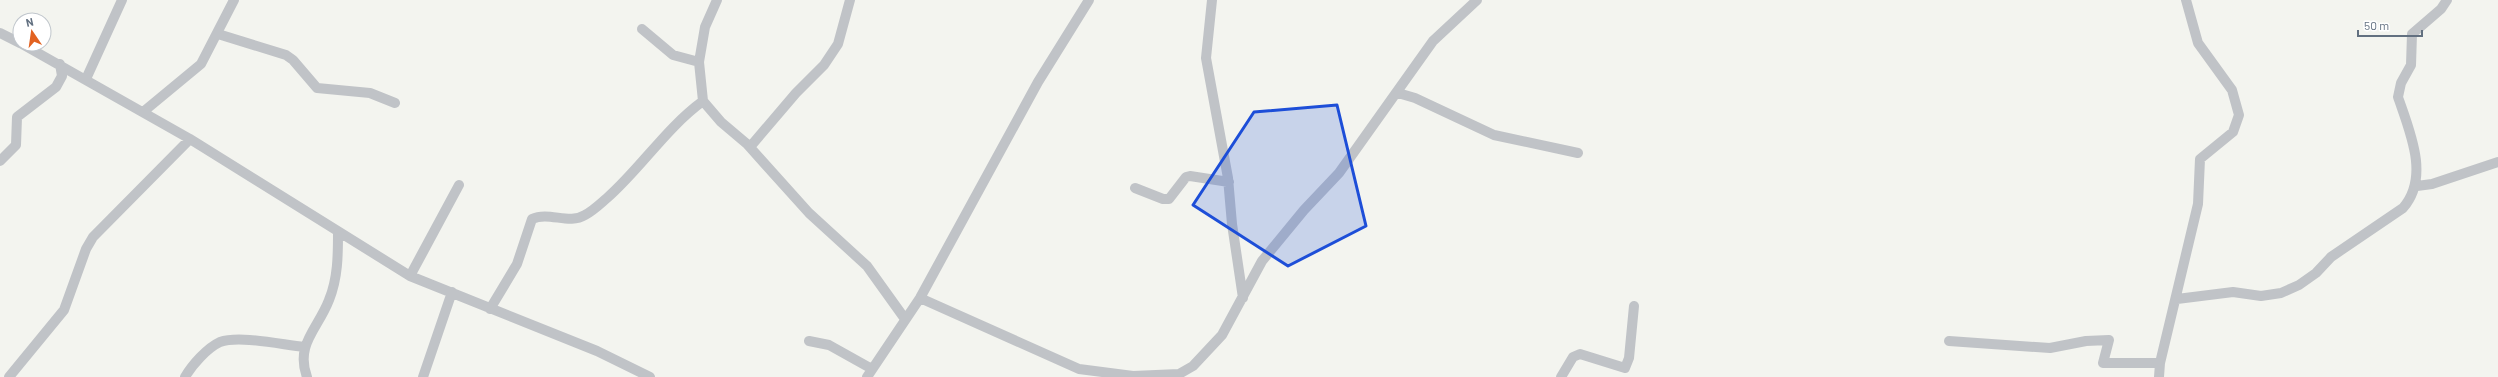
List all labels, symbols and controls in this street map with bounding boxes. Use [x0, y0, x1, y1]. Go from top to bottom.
north arrow [12, 12, 52, 52]
scale bar [2358, 12, 2422, 38]
text: N [25, 15, 35, 29]
text: 50 m [2364, 18, 2389, 32]

